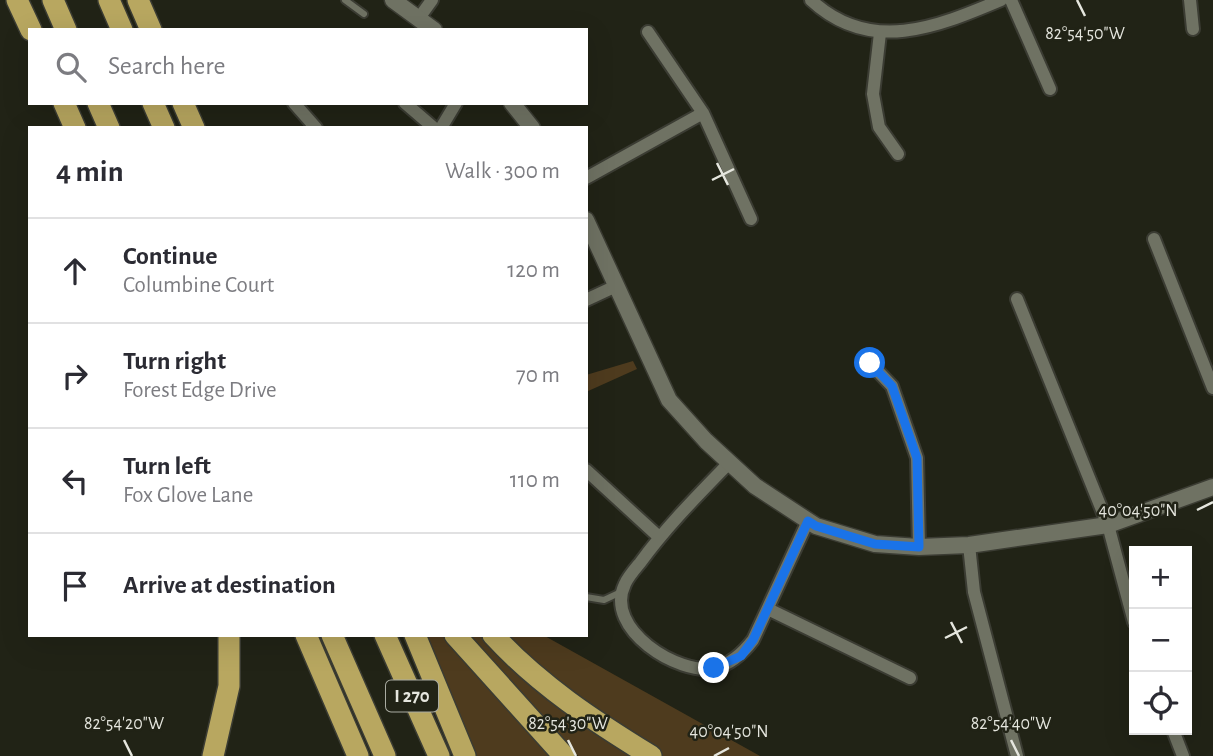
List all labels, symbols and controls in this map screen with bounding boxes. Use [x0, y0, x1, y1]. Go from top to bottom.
text: 82°54'50"W [1045, 25, 1125, 43]
search box [28, 28, 588, 105]
icon: search [52, 48, 90, 86]
text: Search here [108, 53, 226, 79]
text: 4 min [56, 157, 124, 187]
text: Walk · 300 m [445, 160, 560, 183]
text: Continue [123, 243, 218, 269]
icon: ahead [56, 252, 94, 290]
text: 120 m [507, 259, 560, 282]
text: Columbine Court [123, 274, 274, 297]
route start [854, 347, 885, 378]
text: Turn right [123, 348, 226, 374]
icon: right [56, 357, 94, 395]
text: 70 m [516, 364, 560, 387]
text: Forest Edge Drive [123, 379, 277, 402]
text: Turn left [123, 453, 211, 479]
icon: left [56, 462, 94, 500]
text: 110 m [510, 469, 560, 492]
text: Fox Glove Lane [123, 484, 253, 507]
text: 40°04'50"N [1099, 502, 1177, 520]
map controls [1129, 546, 1192, 735]
button: + [1129, 546, 1192, 609]
icon: arrive [56, 567, 94, 605]
text: Arrive at destination [123, 572, 336, 598]
button: − [1129, 609, 1192, 672]
route end [698, 652, 729, 683]
button: locate [1129, 672, 1192, 735]
road number: I 270 [386, 680, 438, 712]
text: 82°54'20"W [84, 715, 164, 733]
text: 82°54'30"W [528, 715, 608, 733]
text: 82°54'40"W [971, 715, 1051, 733]
text: 40°04'50"N [690, 723, 768, 741]

